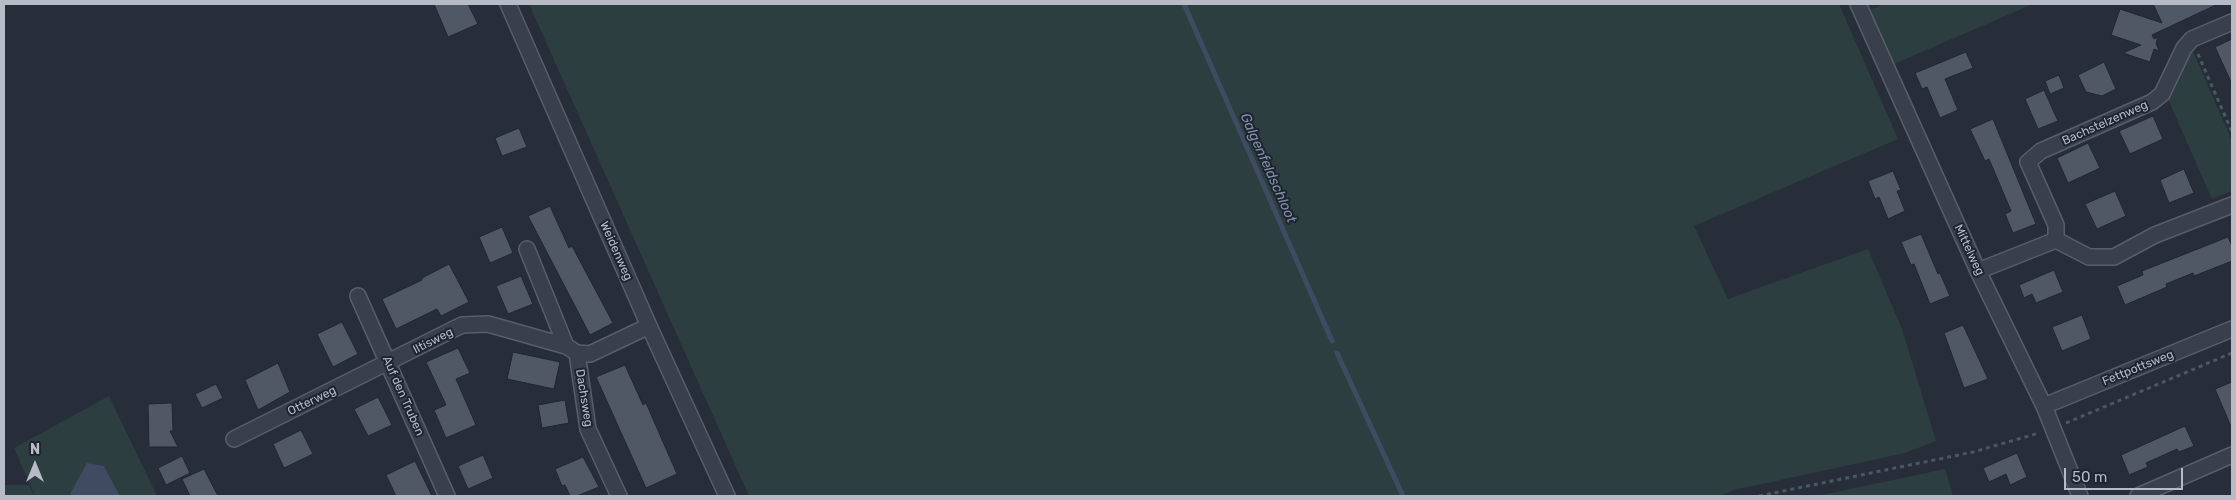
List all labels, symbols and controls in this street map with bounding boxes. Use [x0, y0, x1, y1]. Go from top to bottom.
street label: Bachstelzenweg [2060, 98, 2150, 148]
water label: Galgenfeldschloot [1236, 110, 1300, 226]
street label: Weidenweg [597, 219, 635, 283]
street label: Mittelweg [1951, 222, 1987, 278]
street label: Iltisweg [411, 325, 455, 357]
street label: Fettpottsweg [2100, 347, 2176, 389]
street label: Auf den Truben [379, 354, 427, 438]
street label: Dachsweg [572, 368, 596, 428]
street label: Otterweg [285, 383, 339, 419]
north arrow [10, 440, 60, 490]
text: N [30, 441, 40, 458]
scale bar [2066, 458, 2185, 490]
text: 50 m [2072, 468, 2107, 486]

